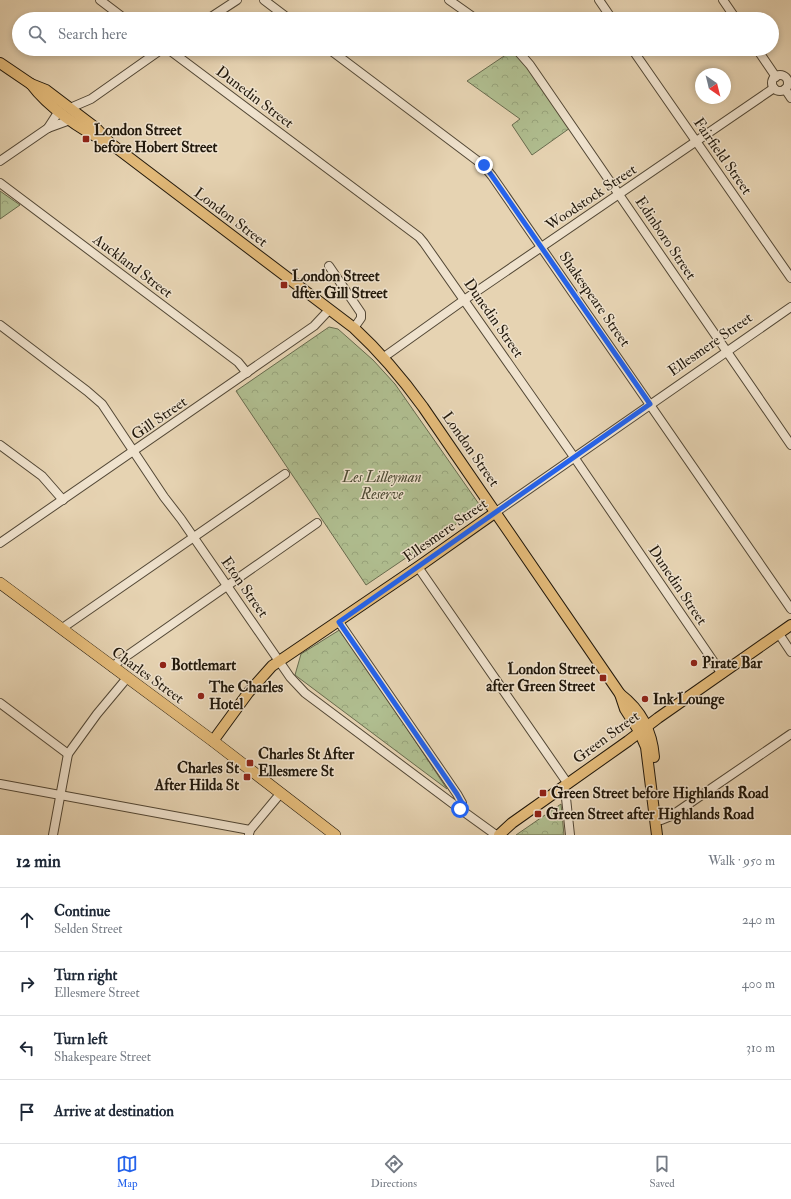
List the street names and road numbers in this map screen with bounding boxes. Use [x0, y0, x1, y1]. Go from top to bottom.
street label: Dunedin Street [212, 62, 297, 133]
street label: Fairfield Street [689, 114, 756, 199]
street label: Woodstock Street [541, 160, 640, 235]
street label: London Street [190, 183, 271, 251]
street label: Edinboro Street [631, 193, 701, 284]
street label: Auckland Street [88, 230, 176, 303]
street label: Shakespeare Street [554, 248, 635, 351]
street label: Dunedin Street [459, 275, 528, 362]
street label: Ellesmere Street [664, 308, 756, 381]
street label: Gill Street [128, 392, 191, 444]
street label: London Street [438, 408, 504, 491]
street label: Ellesmere Street [399, 494, 491, 567]
street label: Dunedin Street [644, 542, 711, 629]
street label: Eton Street [217, 553, 272, 621]
street label: Charles Street [108, 643, 188, 708]
street label: Green Street [569, 707, 643, 768]

